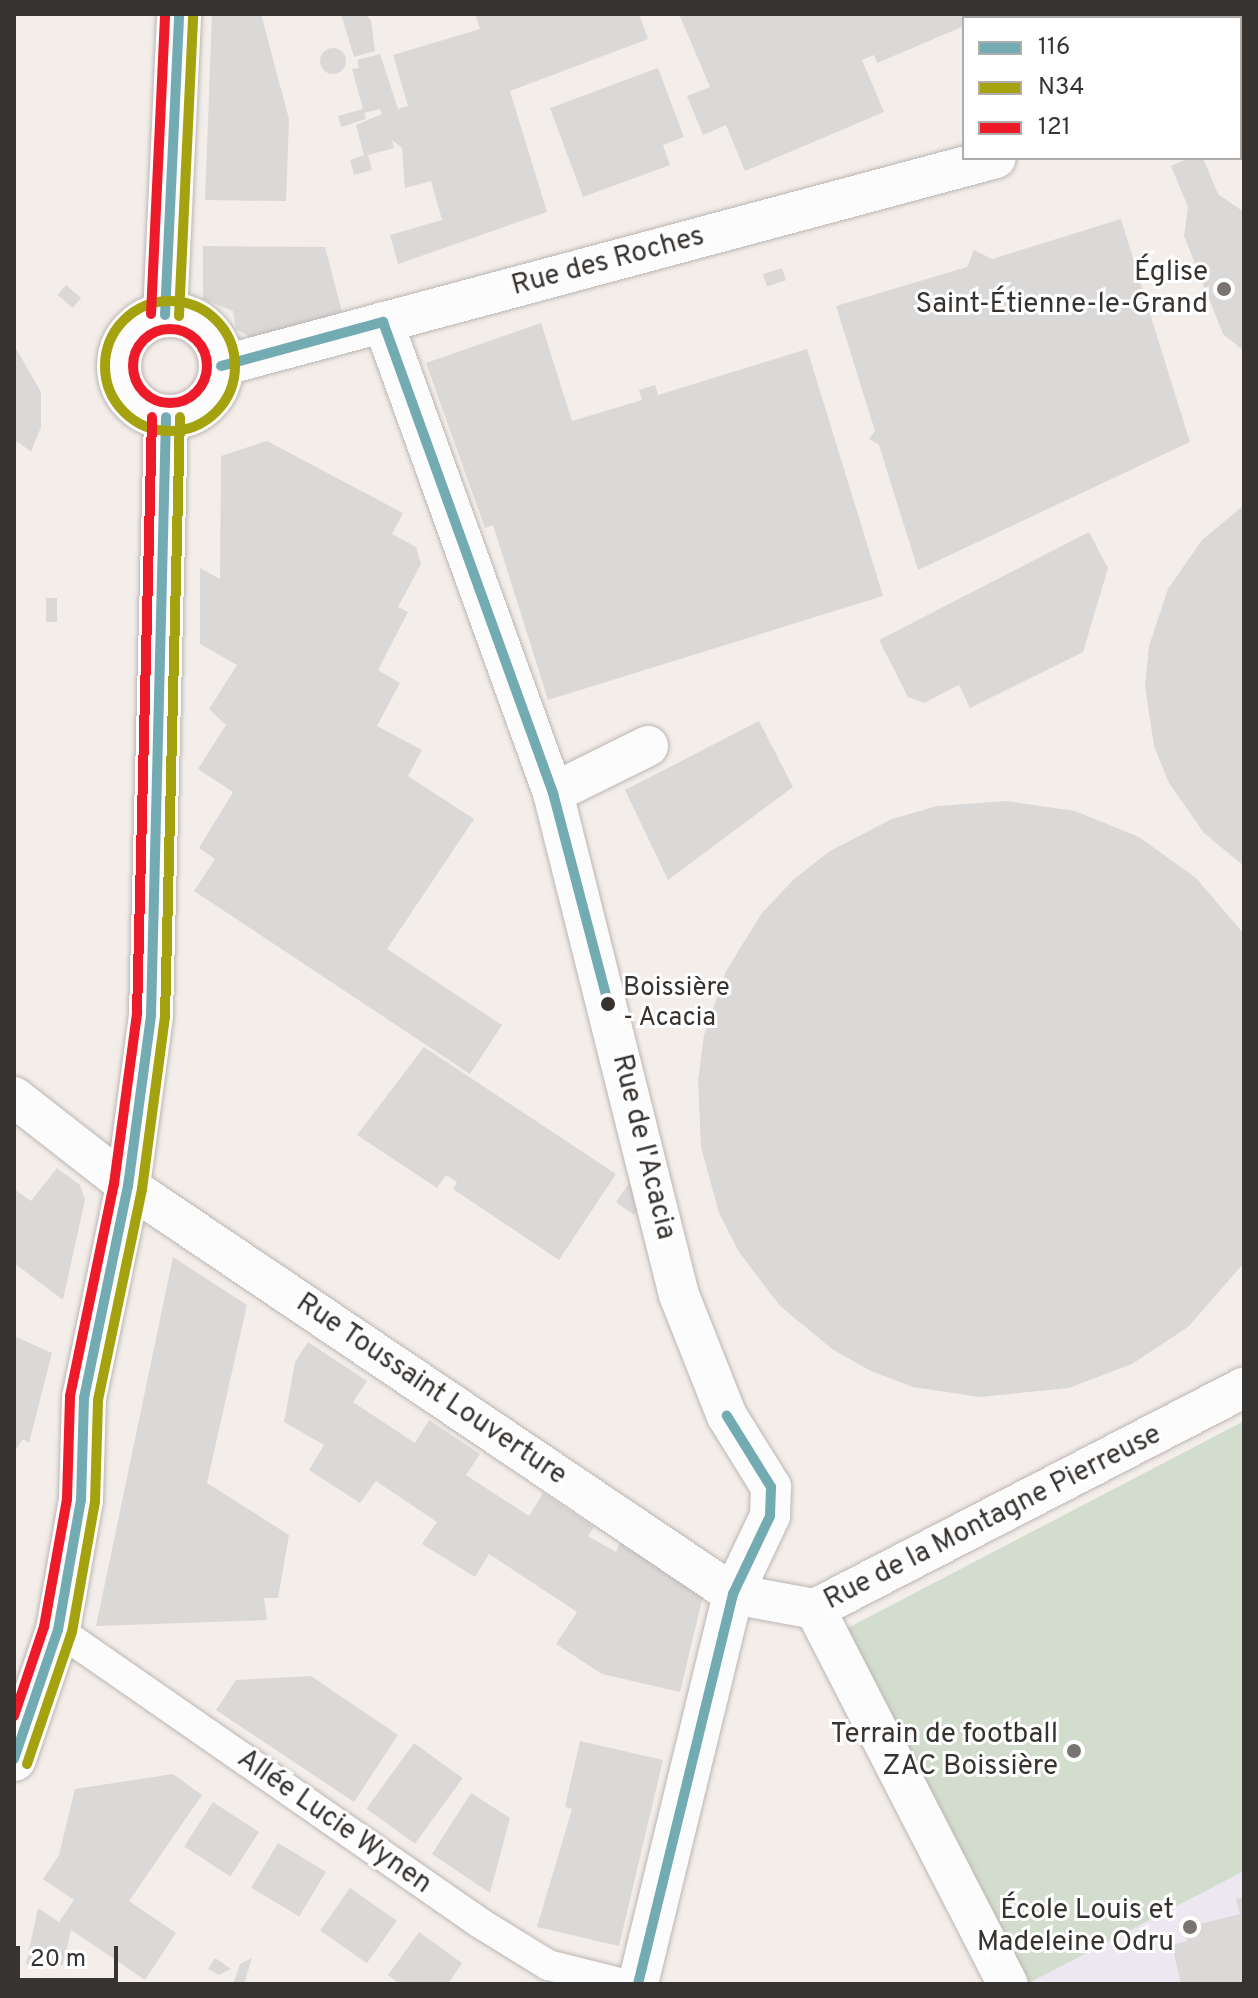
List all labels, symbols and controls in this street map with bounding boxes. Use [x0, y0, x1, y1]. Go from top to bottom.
legend [962, 16, 1242, 160]
text: 116 [1038, 33, 1070, 63]
text: N34 [1038, 73, 1084, 103]
text: 121 [1038, 113, 1071, 143]
street label: Rue des Roches [508, 220, 708, 304]
place label: Église Saint-Étienne-le-Grand [915, 256, 1208, 322]
marker: Église Saint-Étienne-le-Grand [1215, 280, 1233, 298]
place label: Boissière - Acacia [623, 973, 730, 1034]
marker: Boissière - Acacia [600, 996, 616, 1012]
street label: Rue de l'Acacia [604, 1051, 682, 1243]
street label: Rue Toussaint Louverture [289, 1287, 573, 1493]
street label: Rue de la Montagne Pierreuse [819, 1418, 1167, 1618]
place label: Terrain de football ZAC Boissière [831, 1718, 1058, 1784]
street label: Allée Lucie Wynen [230, 1742, 438, 1902]
marker: Terrain de football ZAC Boissière [1065, 1742, 1083, 1760]
place label: École Louis et Madeleine Odru [977, 1894, 1174, 1960]
marker: École Louis et Madeleine Odru [1181, 1918, 1199, 1936]
scale bar [20, 1930, 122, 1980]
text: 20 m [30, 1945, 86, 1975]

